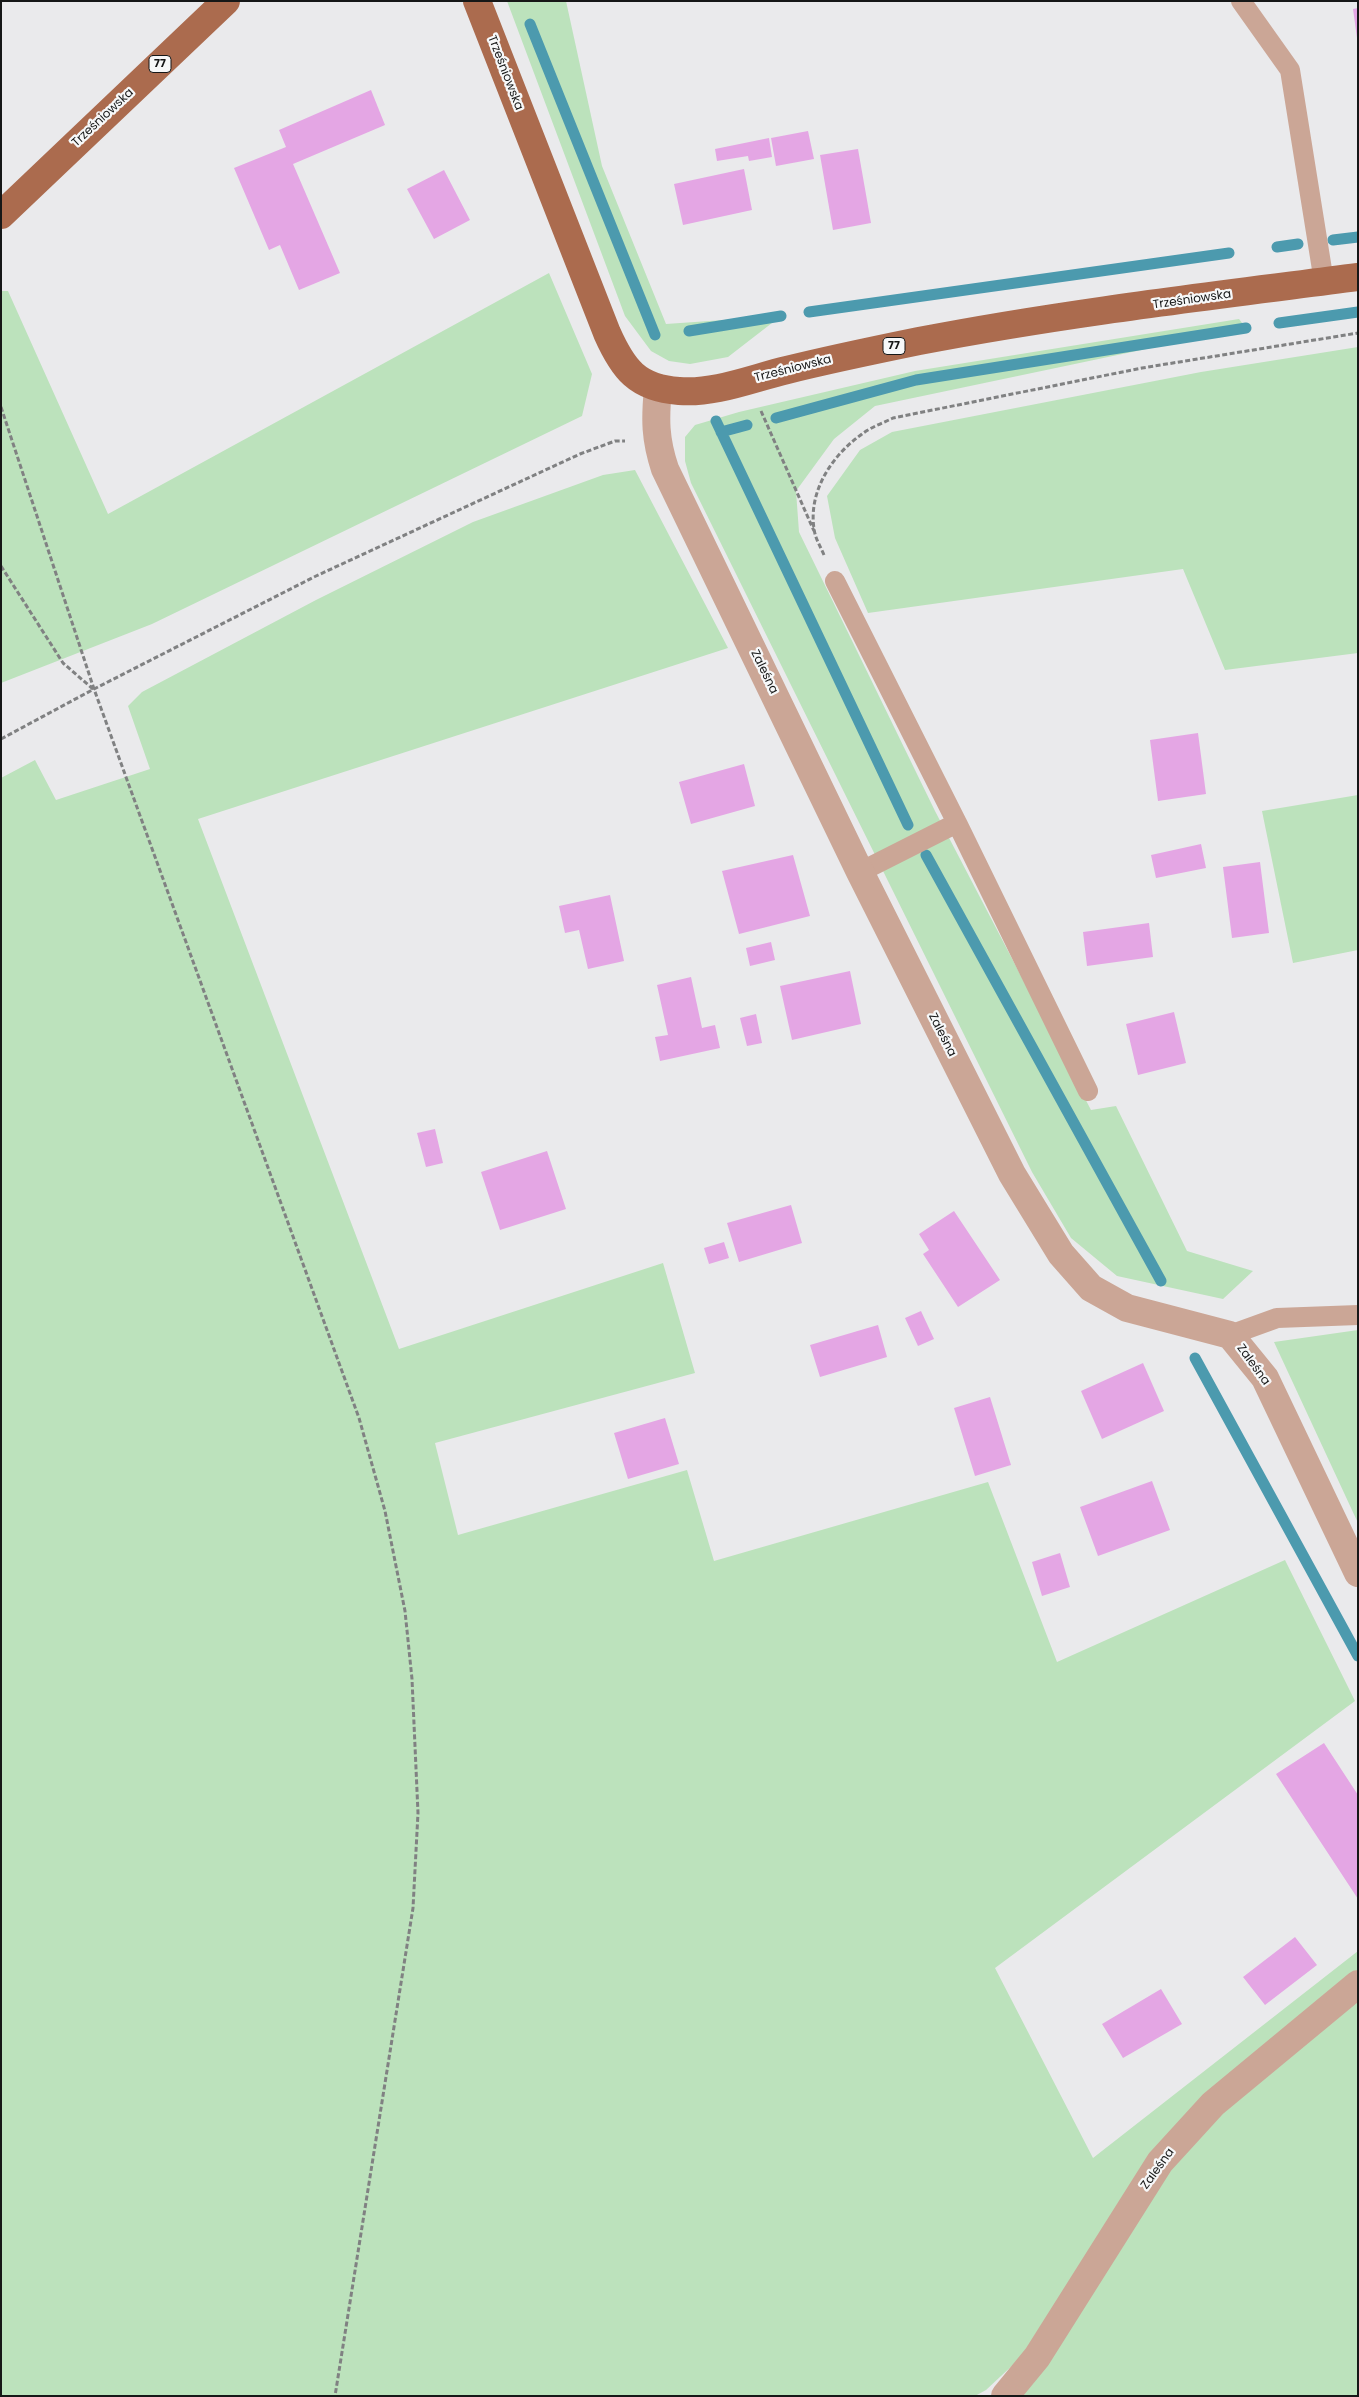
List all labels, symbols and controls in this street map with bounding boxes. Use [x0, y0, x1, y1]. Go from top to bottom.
street label: Trześniowska [484, 34, 526, 112]
road number: 77 [149, 56, 171, 72]
street label: Trześniowska [69, 86, 137, 150]
street label: Trześniowska [1152, 287, 1232, 313]
road number: 77 [883, 338, 905, 354]
street label: Trześniowska [753, 352, 833, 386]
street label: Zaleśna [747, 648, 781, 696]
street label: Zaleśna [925, 1011, 959, 1059]
street label: Zaleśna [1233, 1342, 1273, 1388]
street label: Zaleśna [1138, 2146, 1178, 2192]

